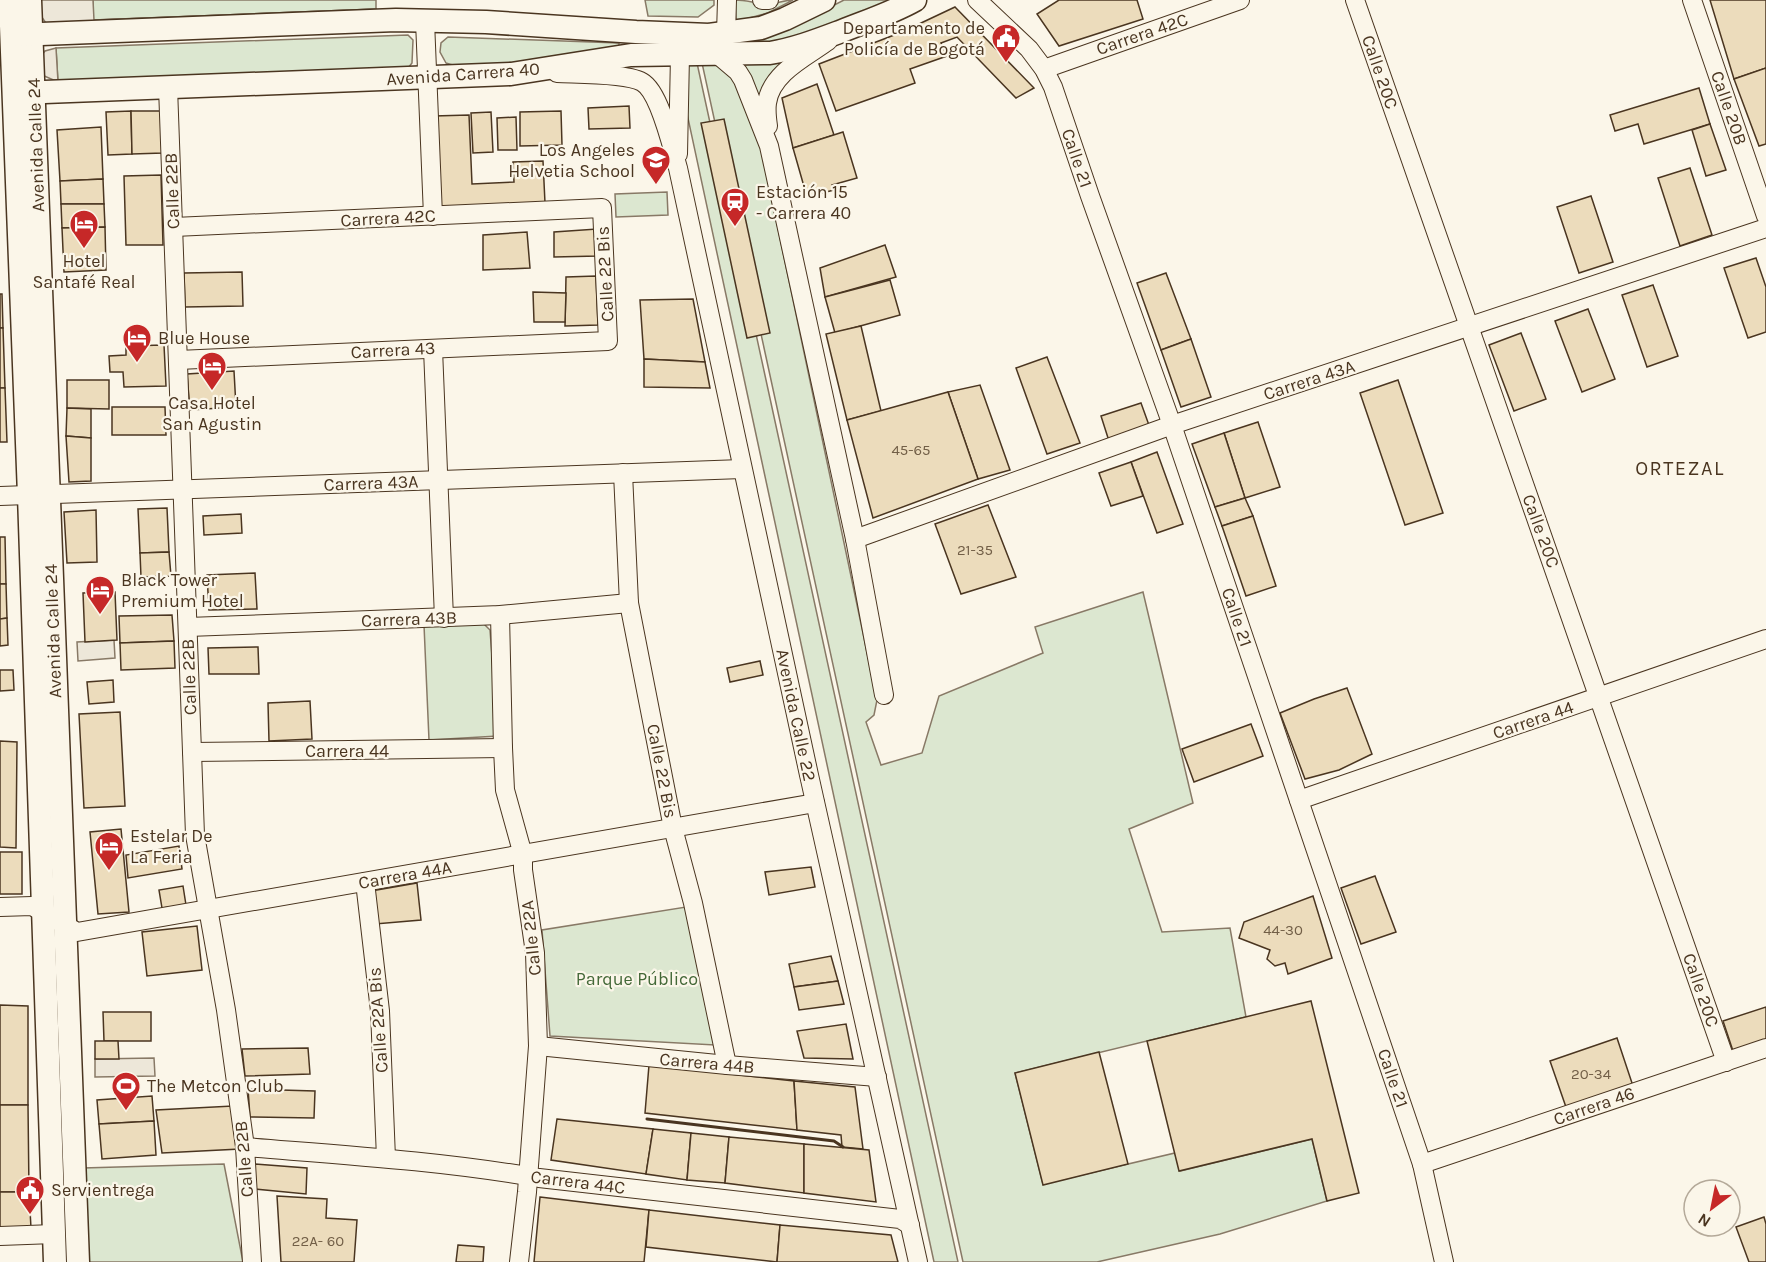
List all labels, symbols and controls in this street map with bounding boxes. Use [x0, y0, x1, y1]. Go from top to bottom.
street label: Carrera 42C [1093, 8, 1191, 60]
place label: Departamento de Policía de Bogotá [843, 17, 985, 60]
public building icon: Departamento de Policía de Bogotá [990, 22, 1022, 64]
street label: Calle 20C [1357, 32, 1403, 112]
street label: Avenida Carrera 40 [385, 58, 541, 90]
street label: Calle 20B [1706, 68, 1752, 148]
street label: Avenida Calle 24 [23, 77, 49, 213]
street label: Calle 21 [1057, 126, 1097, 190]
place label: Los Angeles Helvetia School [508, 139, 635, 182]
school or university icon: Los Angeles Helvetia School [640, 144, 672, 186]
street label: Calle 22B [160, 152, 184, 230]
place label: Estación 15 - Carrera 40 [756, 181, 851, 224]
station icon: Estación 15 - Carrera 40 [719, 186, 751, 228]
street label: Carrera 42C [340, 205, 436, 231]
hotel icon: Hotel Santafé Real [68, 208, 100, 250]
street label: Calle 22 Bis [592, 226, 618, 322]
place label: Hotel Santafé Real [32, 250, 136, 293]
hotel icon: Blue House [121, 322, 153, 364]
place label: Blue House [158, 327, 250, 349]
street label: Carrera 43 [350, 337, 436, 363]
hotel icon: Casa Hotel San Agustin [196, 350, 228, 392]
street label: Carrera 43A [1260, 355, 1358, 405]
place label: Casa Hotel San Agustin [162, 392, 262, 435]
house number: 45-65 [891, 441, 931, 459]
district label: ORTEZAL [1635, 457, 1725, 480]
street label: Carrera 43A [323, 470, 419, 496]
street label: Calle 20C [1518, 491, 1564, 571]
house number: 21-35 [957, 541, 993, 559]
street label: Avenida Calle 24 [40, 563, 66, 699]
place label: Black Tower Premium Hotel [121, 569, 244, 612]
hotel icon: Black Tower Premium Hotel [84, 574, 116, 616]
street label: Calle 21 [1217, 585, 1257, 649]
street label: Carrera 43B [361, 606, 457, 632]
street label: Calle 22B [177, 638, 201, 716]
street label: Avenida Calle 22 [771, 647, 821, 783]
street label: Carrera 44 [1490, 696, 1576, 744]
street label: Calle 22 Bis [642, 722, 682, 820]
street label: Carrera 44 [305, 740, 389, 762]
place label: Estelar De La Feria [130, 825, 212, 868]
hotel icon: Estelar De La Feria [93, 830, 125, 872]
street label: Carrera 44A [357, 856, 453, 894]
street label: Calle 22A [516, 899, 546, 977]
house number: 44-30 [1263, 921, 1303, 939]
street label: Calle 20C [1678, 950, 1724, 1030]
street label: Calle 22A Bis [363, 966, 393, 1074]
park label: Parque Público [576, 968, 698, 990]
street label: Calle 21 [1373, 1046, 1413, 1110]
street label: Carrera 44B [659, 1048, 755, 1078]
house number: 20-34 [1571, 1065, 1612, 1083]
sports icon: The Metcon Club [110, 1070, 142, 1112]
place label: The Metcon Club [147, 1075, 284, 1097]
street label: Carrera 46 [1551, 1082, 1637, 1130]
street label: Calle 22B [230, 1120, 258, 1198]
street label: Carrera 44C [529, 1165, 627, 1199]
public building icon: Servientrega [14, 1174, 46, 1216]
north arrow [1682, 1178, 1742, 1238]
place label: Servientrega [51, 1179, 155, 1201]
text: N [1694, 1209, 1714, 1231]
house number: 22A- 60 [292, 1232, 344, 1250]

